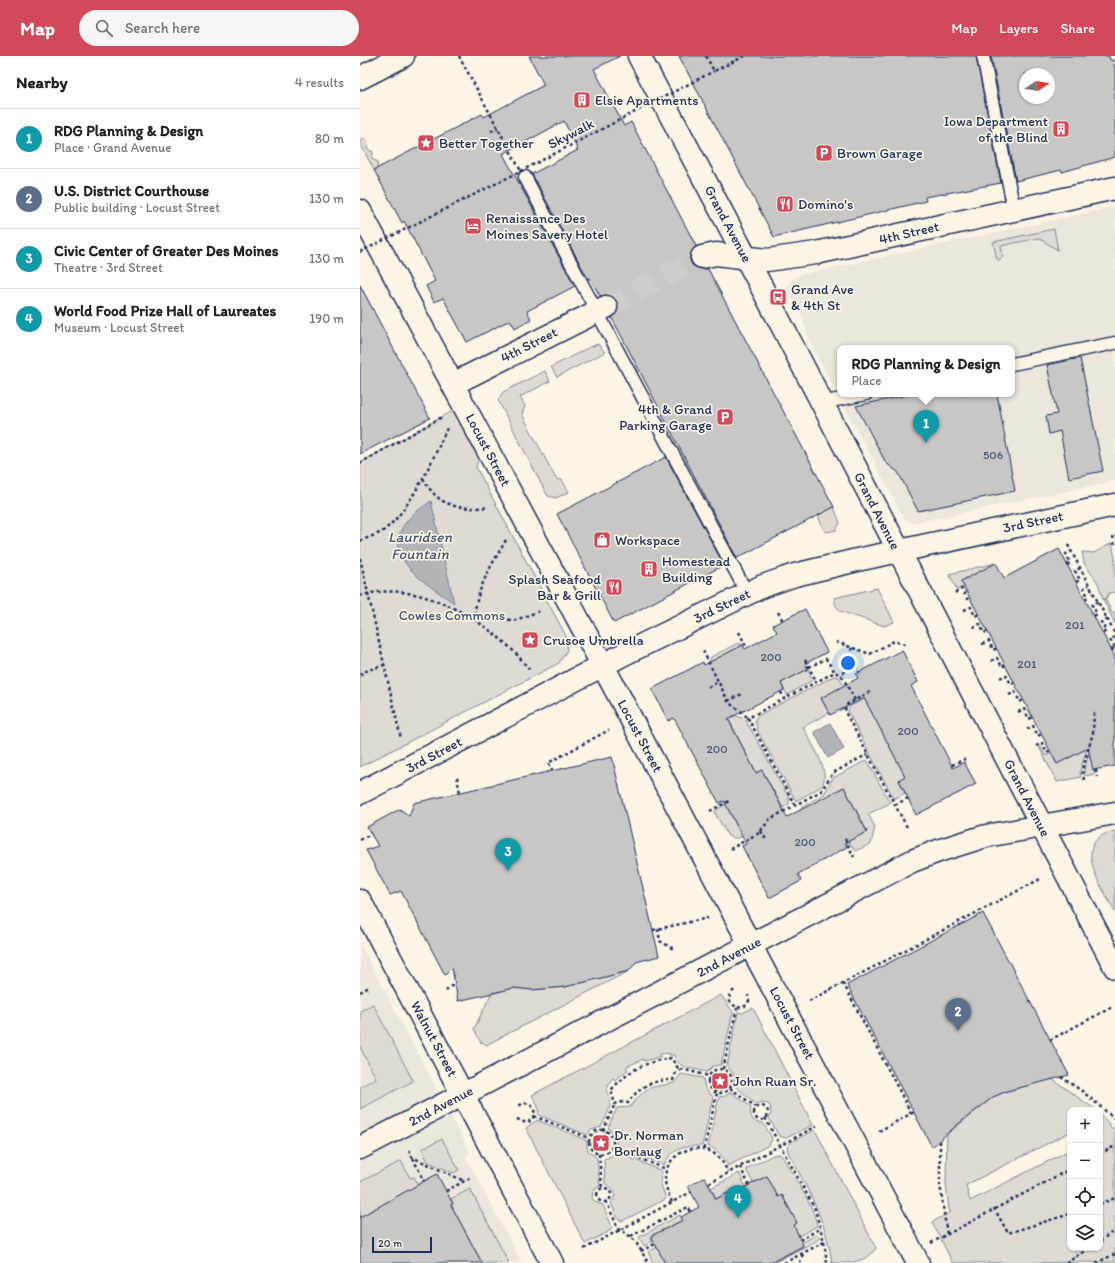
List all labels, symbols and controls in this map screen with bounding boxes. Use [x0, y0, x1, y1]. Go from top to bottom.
search box [79, 10, 359, 46]
text: Map [20, 17, 55, 40]
icon: search [93, 17, 115, 39]
text: Search here [125, 19, 200, 37]
text: Map [952, 20, 977, 37]
text: Layers [999, 20, 1038, 37]
text: Share [1060, 20, 1095, 37]
north arrow [1019, 68, 1055, 104]
text: Nearby [16, 72, 68, 92]
text: 4 results [295, 75, 344, 90]
building icon: Elsie Apartments [572, 90, 592, 110]
place label: Elsie Apartments [595, 92, 699, 109]
place label: Iowa Department of the Blind [944, 113, 1048, 146]
street label: Skywalk [545, 115, 597, 153]
building icon: Iowa Department of the Blind [1051, 119, 1071, 139]
text: RDG Planning & Design [54, 122, 203, 140]
text: 1 [26, 131, 32, 146]
text: 80 m [315, 131, 344, 146]
place icon: Better Together [416, 133, 436, 153]
place label: Better Together [439, 135, 534, 152]
text: Place · Grand Avenue [54, 140, 171, 155]
parking icon: Brown Garage [814, 143, 834, 163]
place label: Brown Garage [837, 145, 923, 162]
text: U.S. District Courthouse [54, 182, 209, 200]
street label: Grand Avenue [701, 183, 756, 266]
text: 2 [26, 191, 32, 206]
text: 130 m [309, 191, 344, 206]
restaurant icon: Domino's [775, 194, 795, 214]
place label: Domino's [798, 196, 853, 213]
text: Public building · Locust Street [54, 200, 220, 215]
place label: Renaissance Des Moines Savery Hotel [486, 210, 608, 243]
hotel icon: Renaissance Des Moines Savery Hotel [463, 216, 483, 236]
street label: 4th Street [877, 218, 941, 248]
text: Civic Center of Greater Des Moines [54, 242, 279, 260]
text: 3 [25, 251, 33, 266]
text: 130 m [309, 251, 344, 266]
text: Theatre · 3rd Street [54, 260, 163, 275]
place label: Grand Ave & 4th St [791, 281, 854, 314]
bus stop icon: Grand Ave & 4th St [768, 287, 788, 307]
text: World Food Prize Hall of Laureates [54, 302, 276, 320]
text: 4 [25, 311, 33, 326]
text: 190 m [309, 311, 344, 326]
text: Museum · Locust Street [54, 320, 184, 335]
street label: 4th Street [498, 324, 560, 366]
popup [837, 345, 1015, 397]
text: RDG Planning & Design [851, 355, 1001, 373]
text: Place [851, 373, 881, 388]
place label: 4th & Grand Parking Garage [619, 401, 713, 434]
parking icon: 4th & Grand Parking Garage [715, 407, 735, 427]
pin: 1 [913, 410, 939, 443]
street label: Locust Street [462, 411, 514, 489]
house number: 506 [983, 448, 1003, 462]
street label: Grand Avenue [850, 469, 904, 553]
street label: 3rd Street [1001, 507, 1065, 537]
water label: Lauridsen Fountain [388, 528, 452, 563]
shop icon: Workspace [592, 530, 612, 550]
place label: Workspace [615, 532, 680, 549]
place label: Homestead Building [662, 553, 731, 586]
building icon: Homestead Building [639, 559, 659, 579]
place label: Splash Seafood Bar & Grill [509, 571, 601, 604]
restaurant icon: Splash Seafood Bar & Grill [604, 577, 624, 597]
street label: 3rd Street [691, 585, 753, 627]
park label: Cowles Commons [399, 607, 505, 624]
house number: 201 [1065, 618, 1085, 632]
place icon: Crusoe Umbrella [520, 630, 540, 650]
place label: Crusoe Umbrella [543, 632, 644, 649]
house number: 200 [760, 650, 782, 664]
your location [838, 653, 858, 673]
house number: 201 [1017, 657, 1037, 671]
street label: Locust Street [614, 697, 666, 775]
house number: 200 [897, 724, 919, 738]
street label: 3rd Street [403, 733, 465, 777]
house number: 200 [706, 742, 728, 756]
street label: Grand Avenue [1000, 756, 1054, 840]
house number: 200 [794, 835, 816, 849]
pin: 3 [495, 838, 521, 871]
street label: 2nd Avenue [694, 933, 764, 981]
street label: Locust Street [766, 984, 818, 1062]
street label: Walnut Street [407, 998, 461, 1080]
pin: 2 [945, 998, 971, 1031]
place icon: John Ruan Sr. [710, 1071, 730, 1091]
place label: John Ruan Sr. [733, 1073, 816, 1090]
street label: 2nd Avenue [406, 1082, 476, 1130]
map controls [1067, 1107, 1103, 1251]
button: + [1067, 1107, 1103, 1143]
place label: Dr. Norman Borlaug [614, 1127, 684, 1160]
place icon: Dr. Norman Borlaug [591, 1133, 611, 1153]
button: − [1067, 1143, 1103, 1179]
button: locate [1067, 1179, 1103, 1215]
pin: 4 [725, 1185, 751, 1218]
button: layers [1067, 1215, 1103, 1251]
scale bar [372, 1235, 432, 1254]
text: 20 m [378, 1237, 402, 1250]

